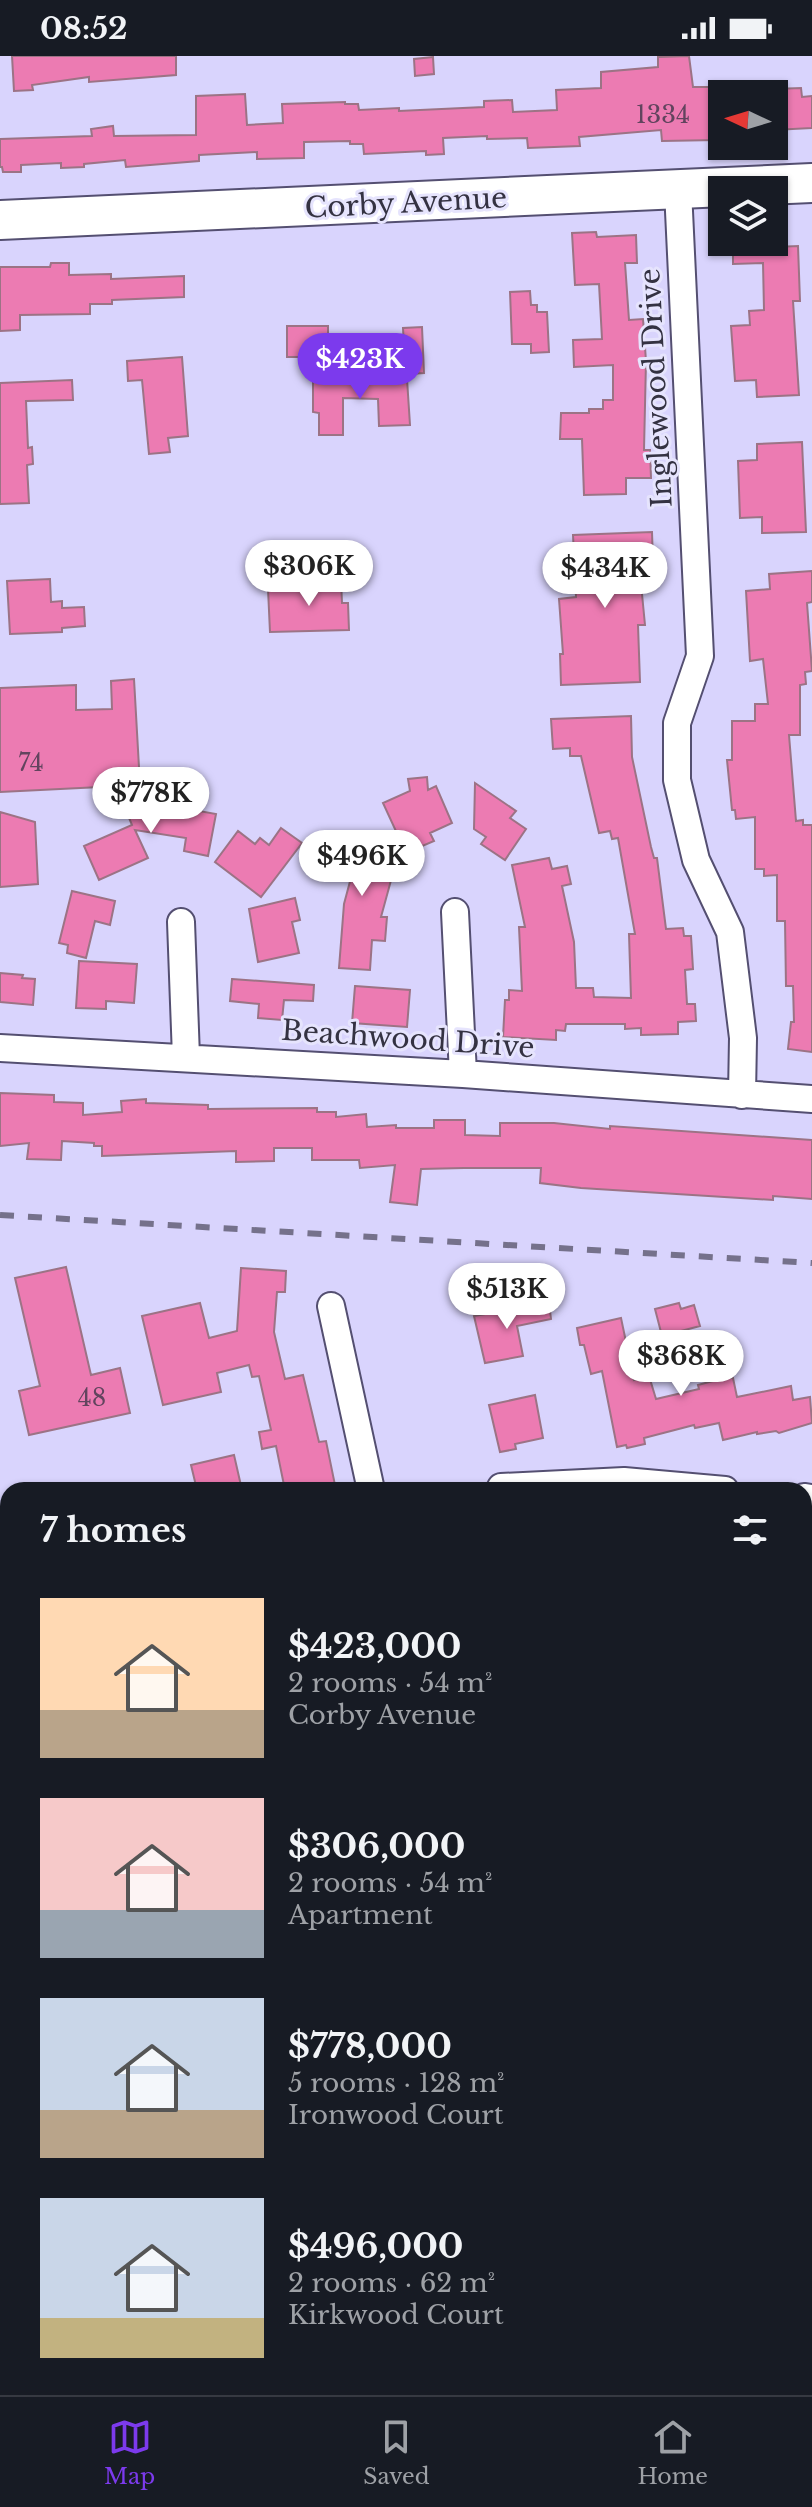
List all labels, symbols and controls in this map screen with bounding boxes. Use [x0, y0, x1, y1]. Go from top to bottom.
text: 08:52 [40, 10, 128, 47]
north arrow [708, 80, 788, 160]
map controls [708, 80, 788, 256]
house number: 1334 [636, 100, 690, 129]
button: layers [708, 176, 788, 256]
street label: Corby Avenue [304, 180, 508, 226]
street label: Inglewood Drive [632, 268, 680, 508]
pin: $423K [304, 333, 416, 401]
text: $423K [316, 343, 404, 375]
pin: $306K [253, 540, 365, 608]
pin: $434K [549, 542, 661, 610]
text: $306K [263, 550, 355, 582]
text: $434K [560, 552, 650, 584]
house number: 74 [18, 748, 44, 777]
pin: $778K [95, 767, 207, 835]
text: $778K [110, 777, 192, 809]
pin: $496K [306, 830, 418, 898]
text: $496K [317, 840, 407, 872]
street label: Beachwood Drive [280, 1013, 536, 1065]
pin: $513K [451, 1263, 563, 1331]
text: $513K [466, 1273, 548, 1305]
pin: $368K [625, 1330, 737, 1398]
text: $368K [637, 1340, 725, 1372]
house number: 48 [78, 1383, 106, 1412]
icon: filters [728, 1508, 772, 1552]
text: 7 homes [40, 1509, 187, 1551]
text: $423,000 [288, 1625, 462, 1667]
icon: home [104, 1630, 200, 1726]
text: 2 rooms · 54 m² [288, 1667, 492, 1699]
text: Corby Avenue [288, 1699, 476, 1731]
text: $306,000 [288, 1825, 465, 1867]
icon: home [104, 1830, 200, 1926]
text: 2 rooms · 54 m² [288, 1867, 492, 1899]
text: Apartment [288, 1899, 433, 1931]
text: $778,000 [288, 2025, 452, 2067]
icon: home [104, 2030, 200, 2126]
text: 5 rooms · 128 m² [288, 2067, 505, 2099]
text: Ironwood Court [288, 2099, 504, 2131]
text: $496,000 [288, 2225, 464, 2267]
icon: home [104, 2230, 200, 2326]
text: 2 rooms · 62 m² [288, 2267, 495, 2299]
text: Kirkwood Court [288, 2299, 504, 2331]
tab: Map [104, 2415, 155, 2490]
tab: Saved [363, 2415, 430, 2490]
tab: Home [638, 2415, 708, 2490]

